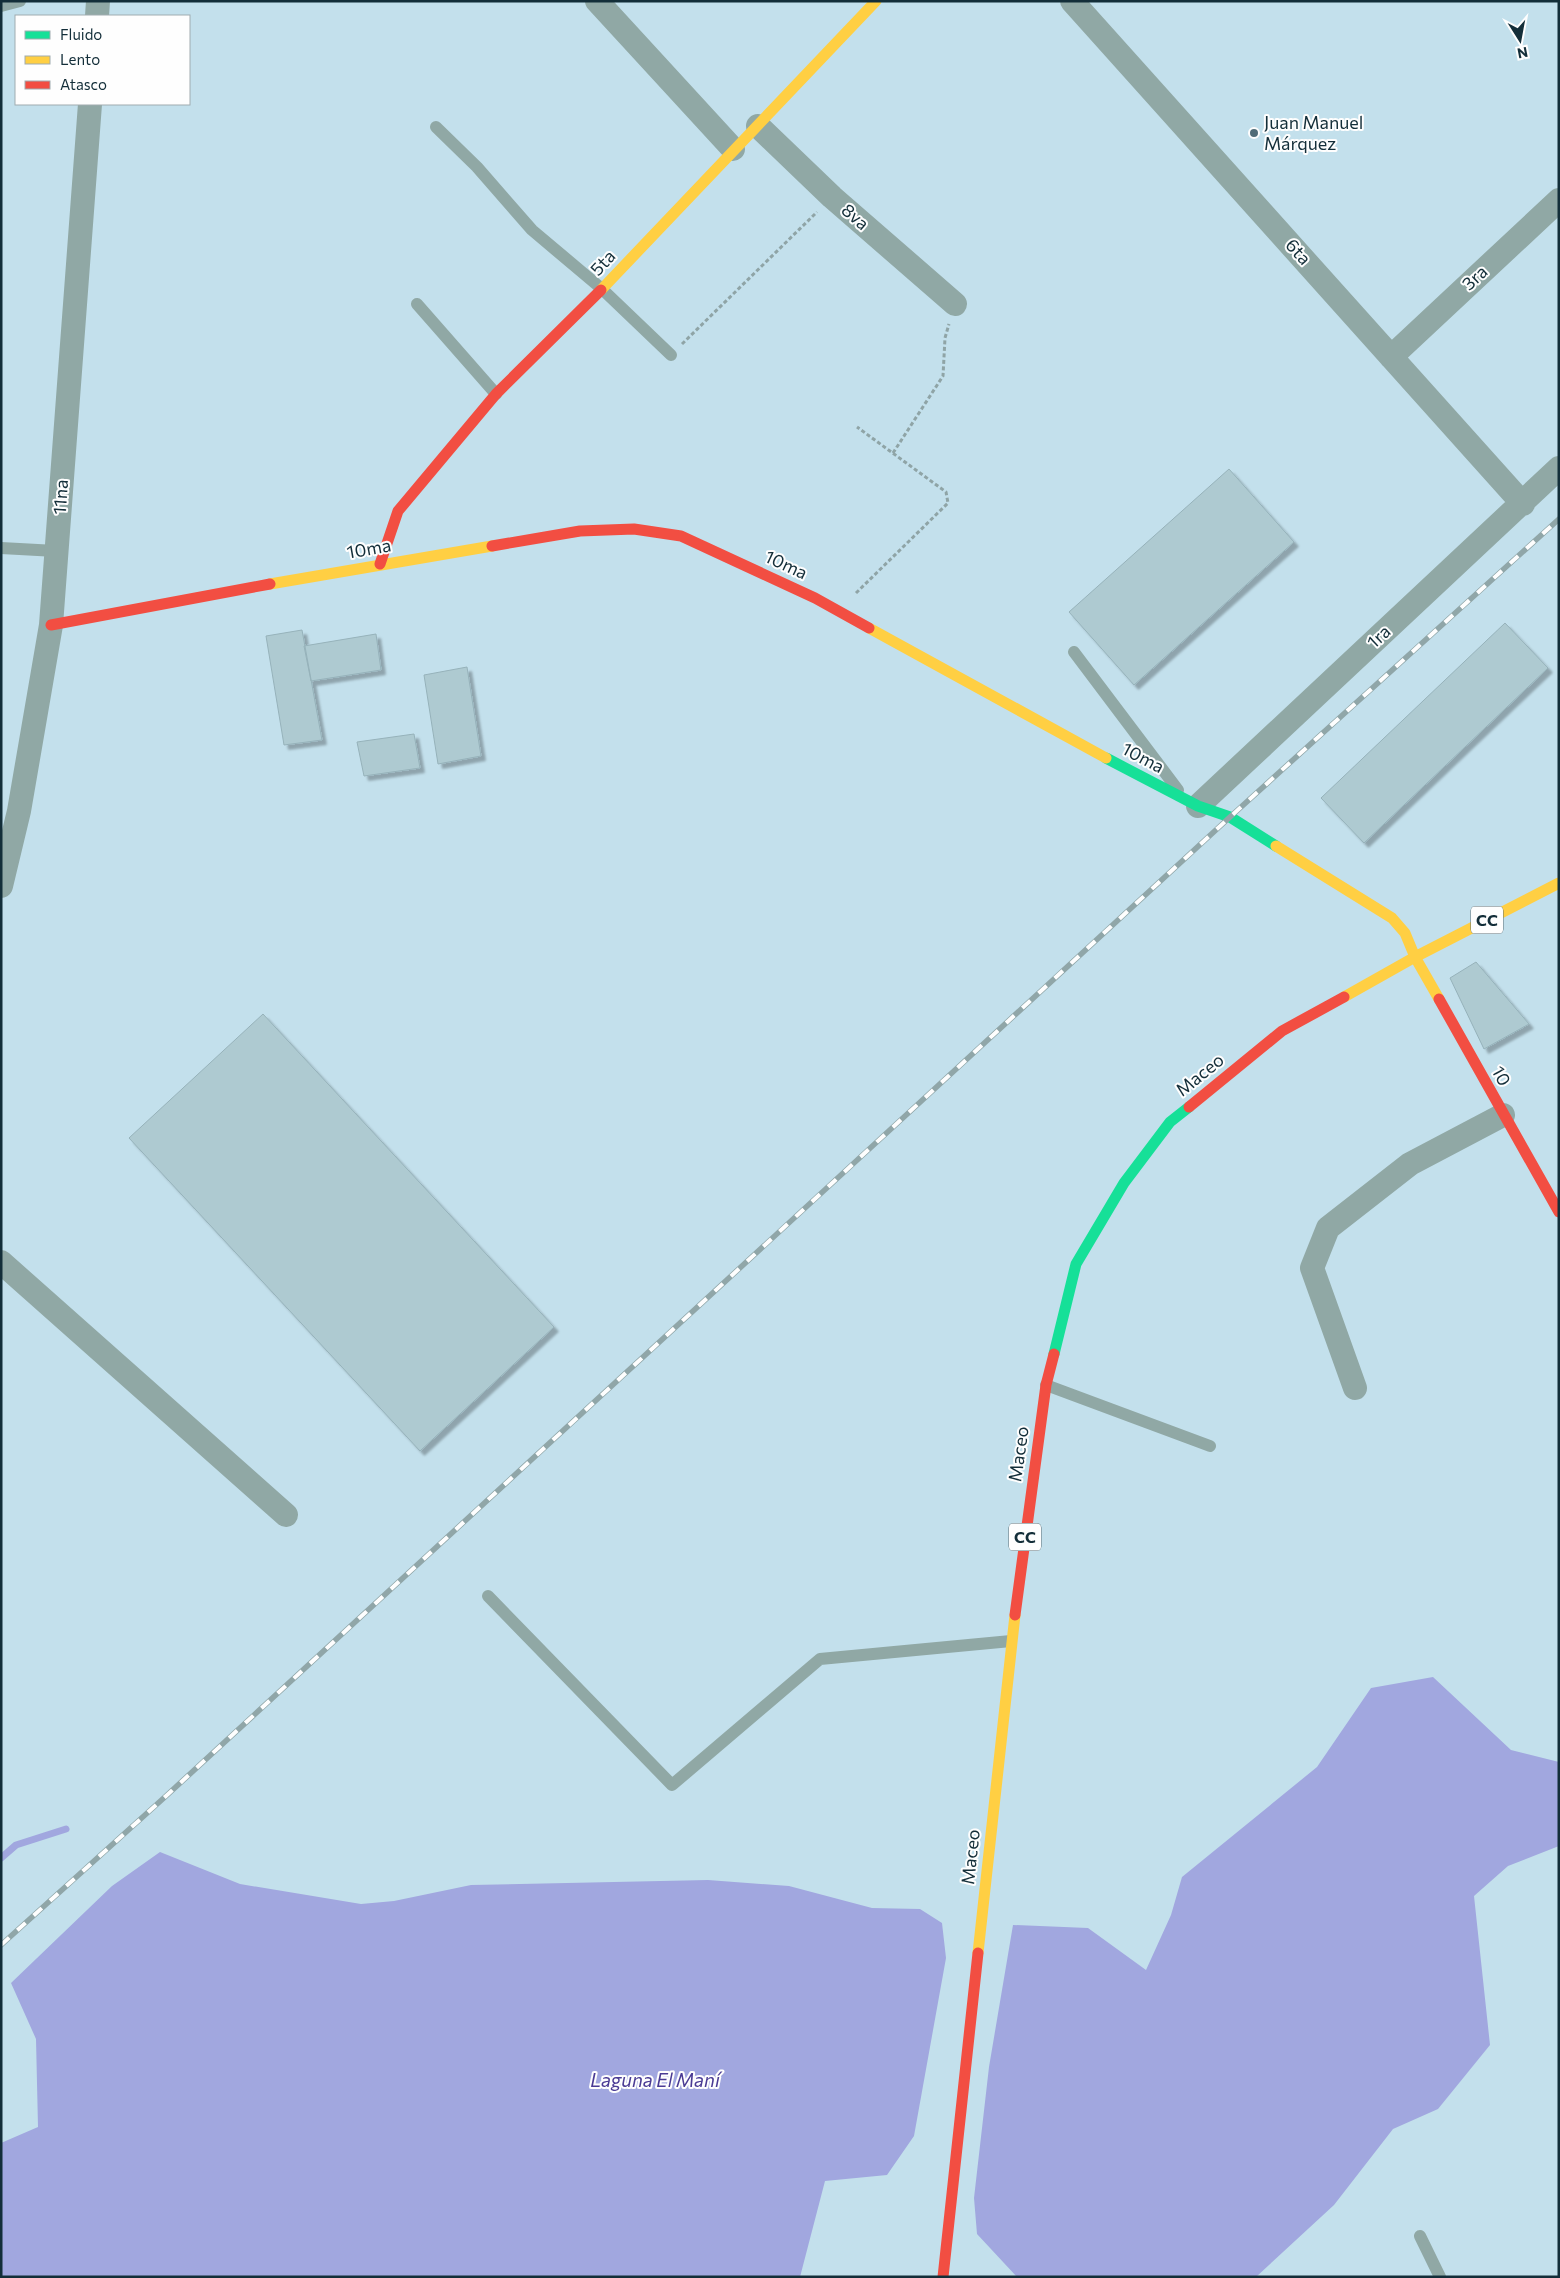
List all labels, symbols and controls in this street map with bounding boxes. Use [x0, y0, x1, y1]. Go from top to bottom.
legend [15, 15, 190, 105]
north arrow [1495, 15, 1545, 65]
text: Fluido [60, 25, 102, 43]
text: N [1516, 44, 1529, 63]
text: Lento [60, 50, 100, 68]
text: Atasco [60, 75, 107, 93]
place label: Juan Manuel Márquez [1264, 111, 1363, 154]
marker: Juan Manuel Márquez [1248, 127, 1260, 139]
street label: 8va [837, 198, 874, 234]
street label: 6ta [1281, 234, 1316, 269]
street label: 5ta [585, 245, 620, 280]
street label: 3ra [1457, 260, 1492, 294]
street label: 11na [48, 479, 72, 515]
street label: 10ma [345, 533, 393, 563]
street label: 10ma [762, 545, 811, 583]
street label: 1ra [1362, 620, 1395, 653]
street label: 10ma [1119, 737, 1168, 777]
road number: CC [1471, 906, 1503, 934]
street label: Maceo [1171, 1048, 1228, 1100]
street label: 10 [1488, 1062, 1516, 1089]
street label: Maceo [1003, 1425, 1033, 1483]
road number: CC [1009, 1524, 1041, 1550]
street label: Maceo [956, 1828, 984, 1886]
water label: Laguna El Maní [590, 2068, 723, 2091]

